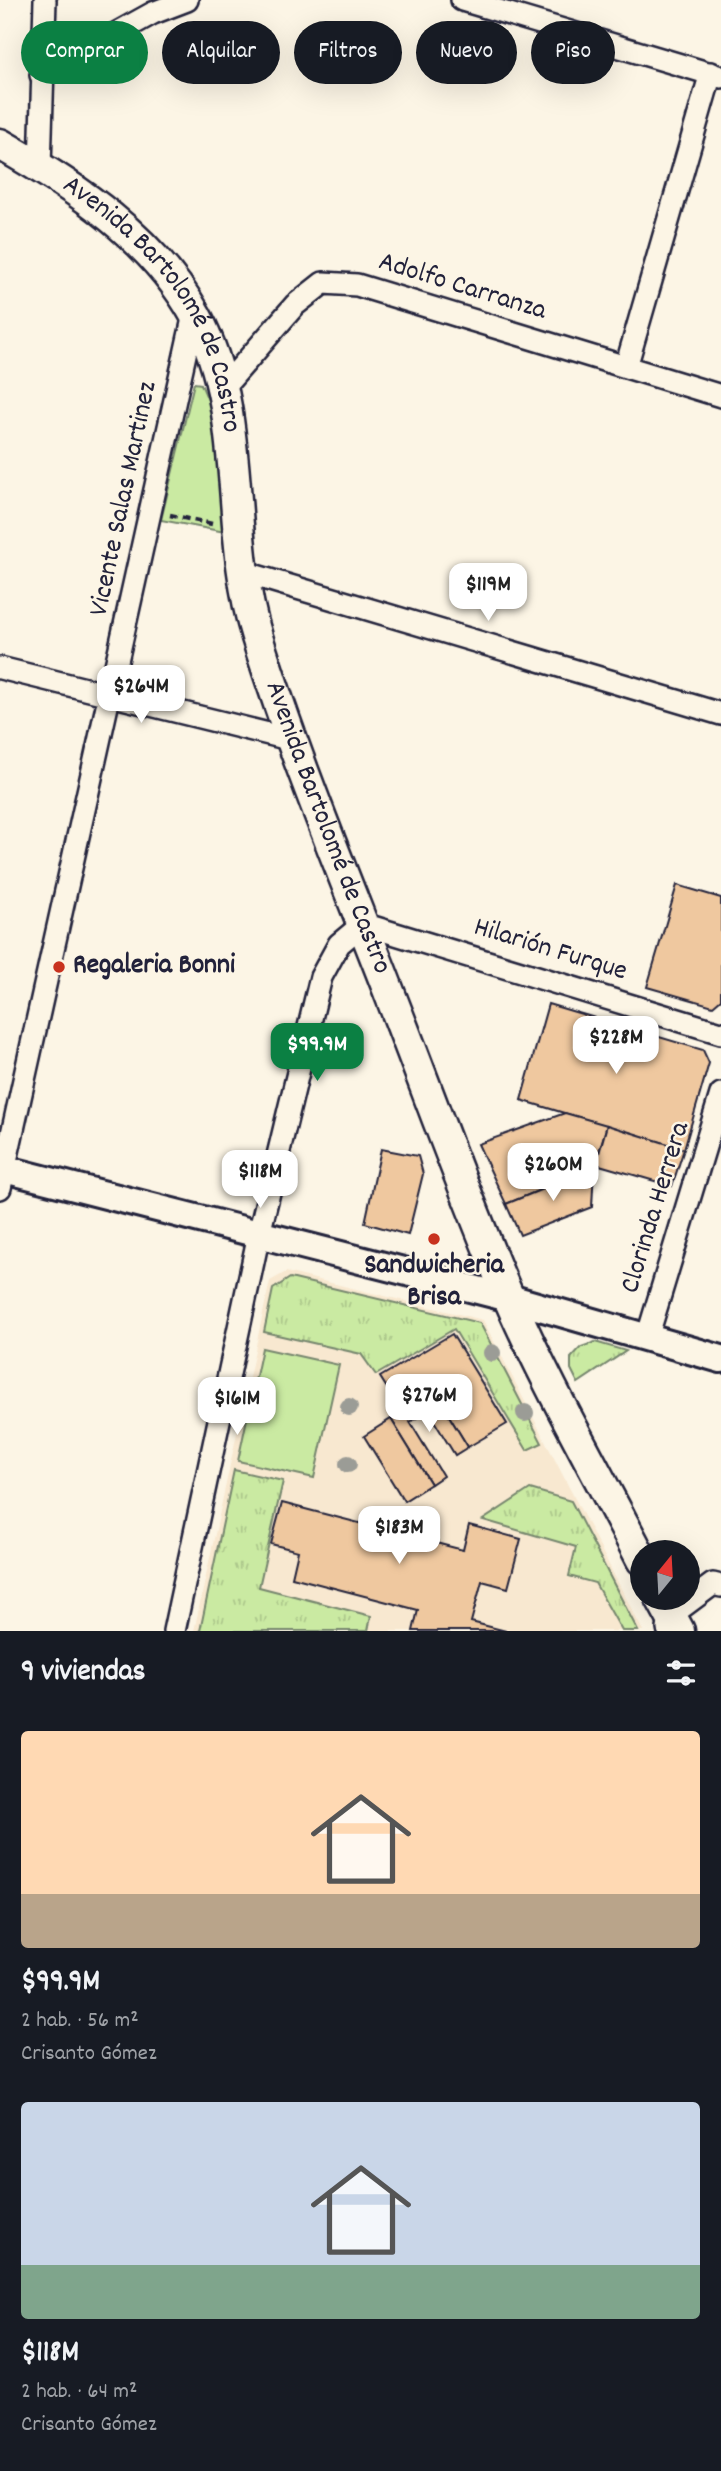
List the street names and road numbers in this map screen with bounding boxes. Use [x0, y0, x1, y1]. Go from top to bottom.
street label: Avenida Bartolomé de Castro [53, 167, 250, 435]
street label: Adolfo Carranza [373, 243, 552, 333]
street label: Vicente Salas Martinez [81, 378, 169, 620]
street label: Avenida Bartolomé de Castro [253, 676, 400, 980]
street label: Hilarión Furque [468, 909, 632, 993]
street label: Clorinda Herrera [612, 1117, 702, 1299]

